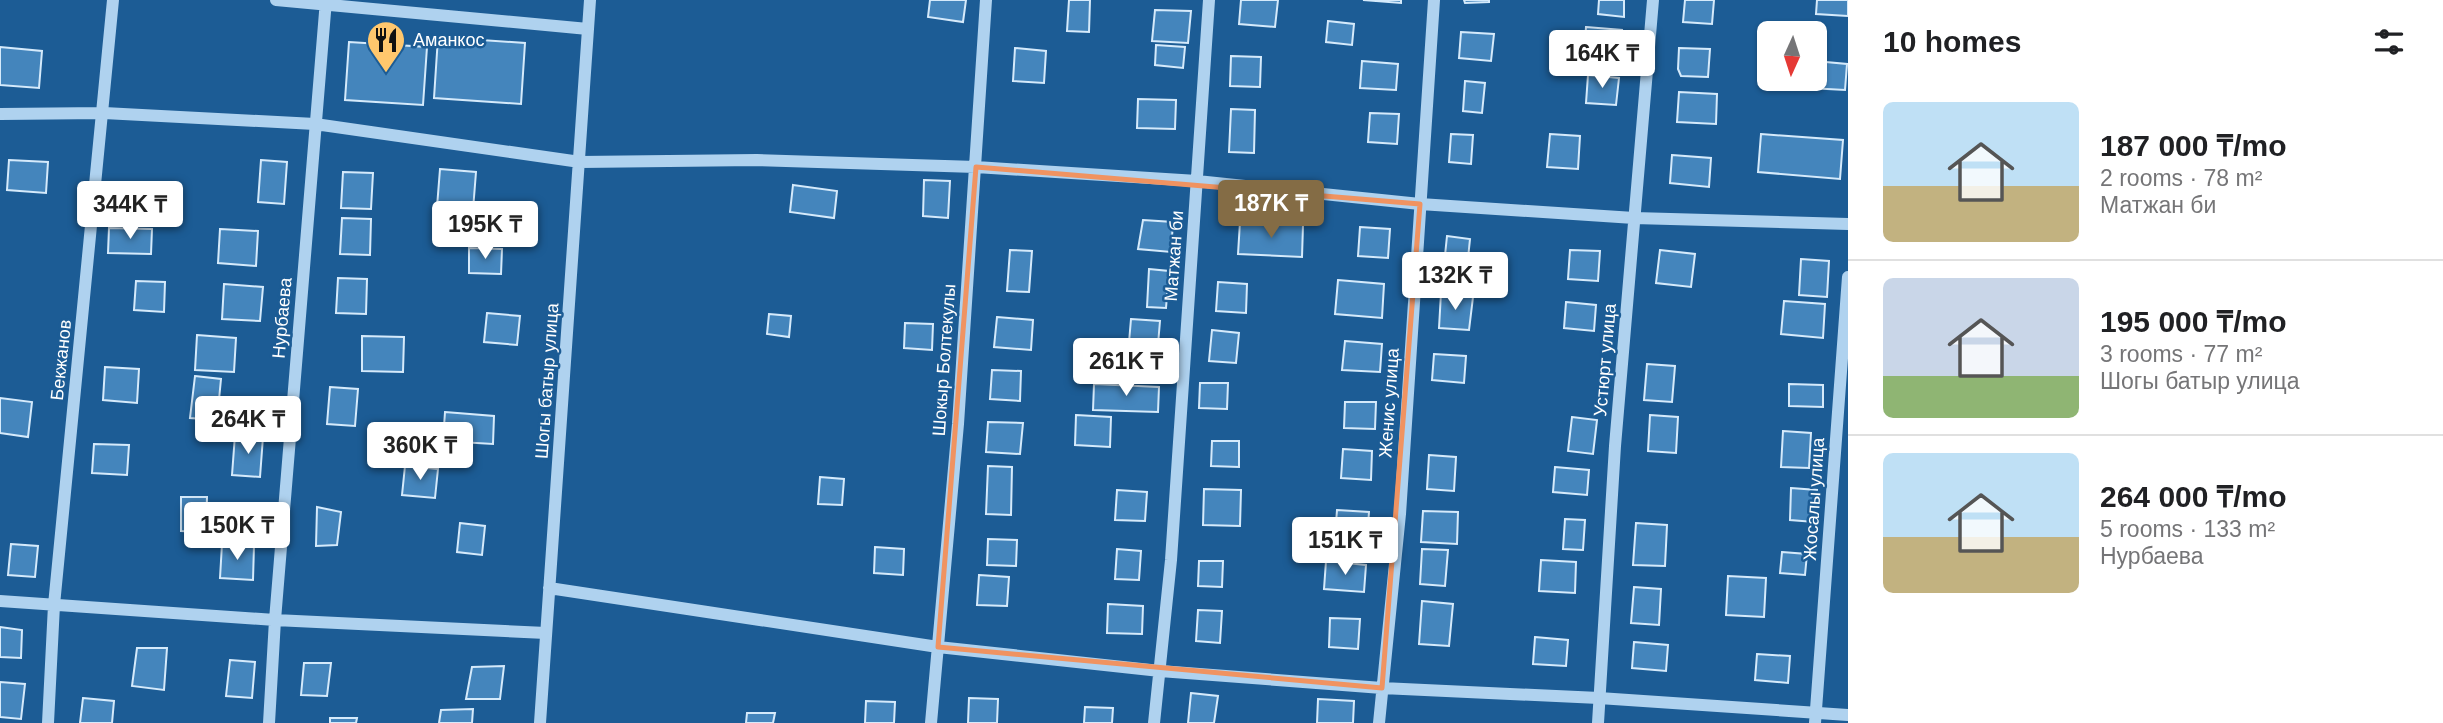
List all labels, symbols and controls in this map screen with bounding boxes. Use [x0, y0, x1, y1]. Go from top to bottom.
restaurant icon: Аманкос [365, 19, 407, 74]
north arrow [1757, 21, 1827, 91]
map controls [1757, 21, 1827, 91]
icon: filters [2370, 23, 2408, 61]
text: 10 homes [1883, 25, 2021, 58]
place label: Аманкос [413, 30, 484, 50]
pin: 164K ₸ [1545, 31, 1659, 90]
text: 164K ₸ [1565, 40, 1639, 66]
text: 187 000 ₸/mo [2100, 129, 2287, 162]
icon: home [1939, 130, 2023, 214]
text: 2 rooms · 78 m² [2100, 165, 2262, 191]
pin: 187K ₸ [1214, 180, 1328, 240]
pin: 344K ₸ [73, 182, 187, 241]
text: 187K ₸ [1234, 190, 1308, 216]
text: 344K ₸ [93, 191, 167, 217]
text: Матжан би [2100, 192, 2216, 218]
pin: 195K ₸ [428, 202, 542, 261]
street label: Матжан би [1161, 210, 1187, 302]
text: 195K ₸ [448, 211, 522, 237]
pin: 132K ₸ [1398, 252, 1512, 312]
text: 132K ₸ [1418, 262, 1492, 288]
street label: Нурбаева [269, 276, 296, 359]
street label: Шокыр Болтекулы [929, 283, 959, 437]
street label: Шогы батыр улица [532, 301, 562, 460]
street label: Устюрт улица [1590, 302, 1620, 417]
text: 195 000 ₸/mo [2100, 305, 2287, 338]
icon: home [1939, 306, 2023, 390]
street label: Бекжанов [47, 319, 75, 401]
pin: 261K ₸ [1069, 338, 1183, 398]
text: 3 rooms · 77 m² [2100, 341, 2262, 367]
street label: Женис улица [1375, 347, 1403, 459]
text: 261K ₸ [1089, 348, 1163, 374]
text: Шогы батыр улица [2100, 368, 2300, 394]
pin: 264K ₸ [191, 396, 305, 456]
text: 264K ₸ [211, 406, 285, 432]
pin: 360K ₸ [363, 422, 477, 482]
text: 360K ₸ [383, 432, 457, 458]
street label: Жосалы улица [1800, 436, 1828, 561]
text: 264 000 ₸/mo [2100, 480, 2287, 513]
icon: home [1939, 481, 2023, 565]
pin: 150K ₸ [180, 503, 294, 562]
text: 150K ₸ [200, 512, 274, 538]
text: 5 rooms · 133 m² [2100, 516, 2275, 542]
pin: 151K ₸ [1288, 518, 1402, 577]
text: 151K ₸ [1308, 527, 1382, 553]
text: Нурбаева [2100, 543, 2204, 569]

